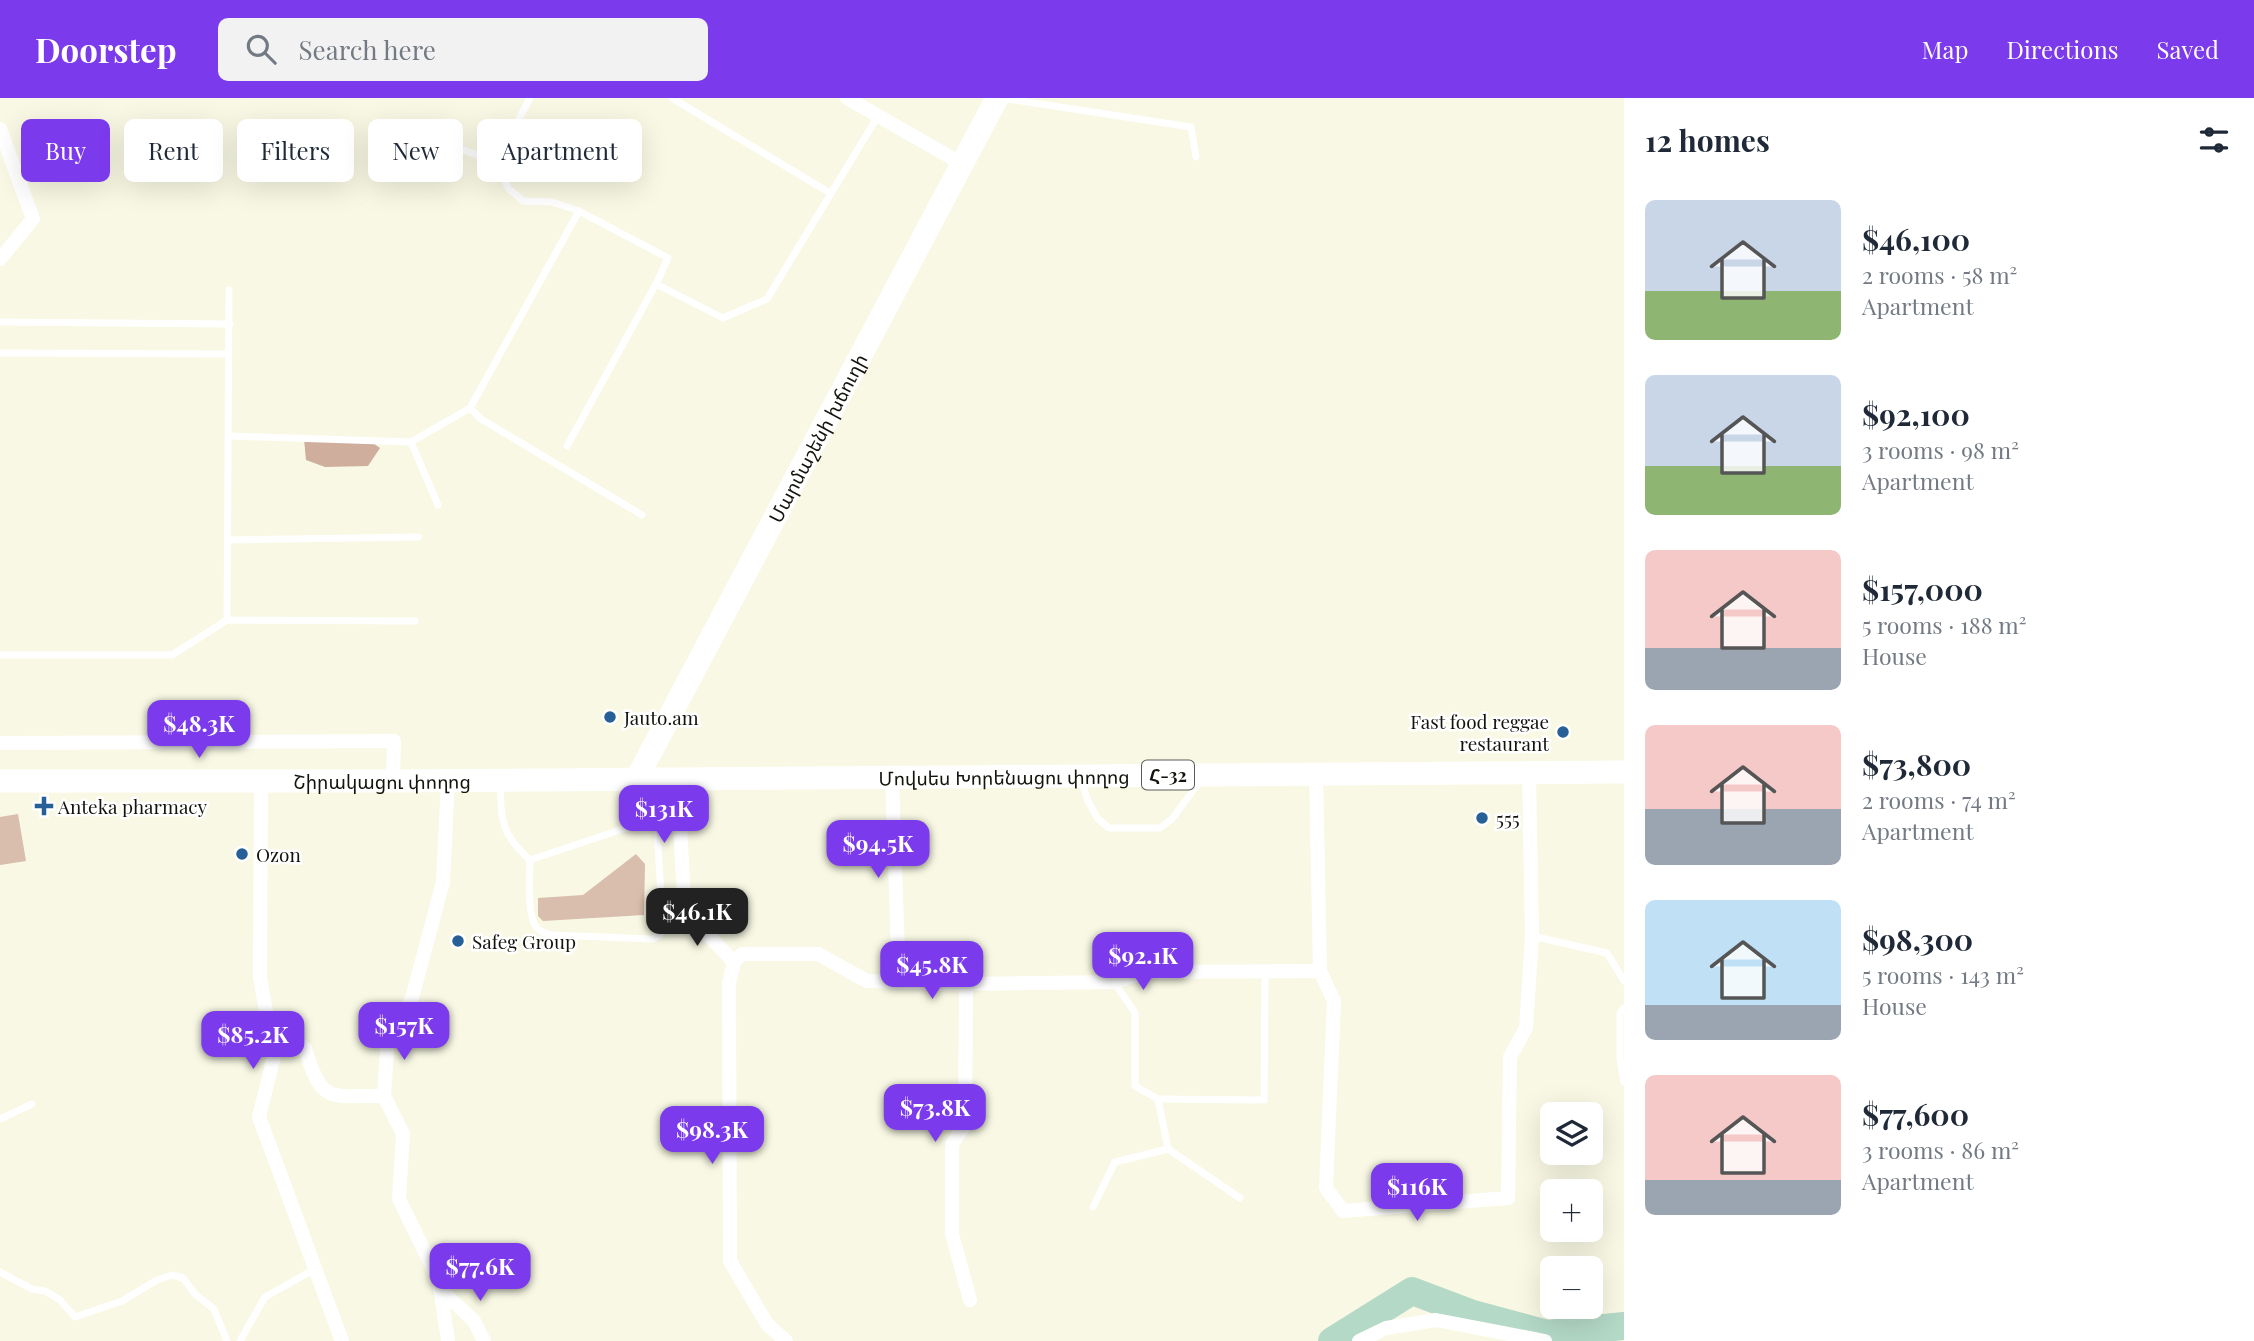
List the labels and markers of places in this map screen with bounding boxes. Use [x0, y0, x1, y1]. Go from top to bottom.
pin: $48.3K [142, 700, 256, 760]
place label: Jauto.am [623, 704, 699, 730]
place label: Fast food reggae restaurant [1410, 708, 1549, 756]
marker: Jauto.am [602, 709, 618, 725]
marker: Fast food reggae restaurant [1555, 724, 1571, 740]
pin: $131K [615, 786, 713, 845]
place label: Anteka pharmacy [57, 793, 208, 819]
marker: Anteka pharmacy [36, 798, 52, 814]
place label: 555 [1496, 805, 1520, 831]
marker: 555 [1474, 810, 1490, 826]
pin: $94.5K [821, 820, 935, 880]
place label: Ozon [256, 841, 302, 867]
marker: Ozon [234, 846, 250, 862]
pin: $46.1K [640, 888, 754, 948]
place label: Safeg Group [472, 928, 576, 954]
pin: $92.1K [1086, 932, 1200, 992]
marker: Safeg Group [450, 933, 466, 949]
pin: $45.8K [875, 942, 989, 1001]
pin: $157K [355, 1002, 453, 1062]
pin: $85.2K [196, 1012, 310, 1071]
pin: $73.8K [878, 1084, 992, 1144]
pin: $98.3K [655, 1107, 769, 1166]
pin: $116K [1368, 1164, 1466, 1223]
pin: $77.6K [423, 1244, 537, 1303]

